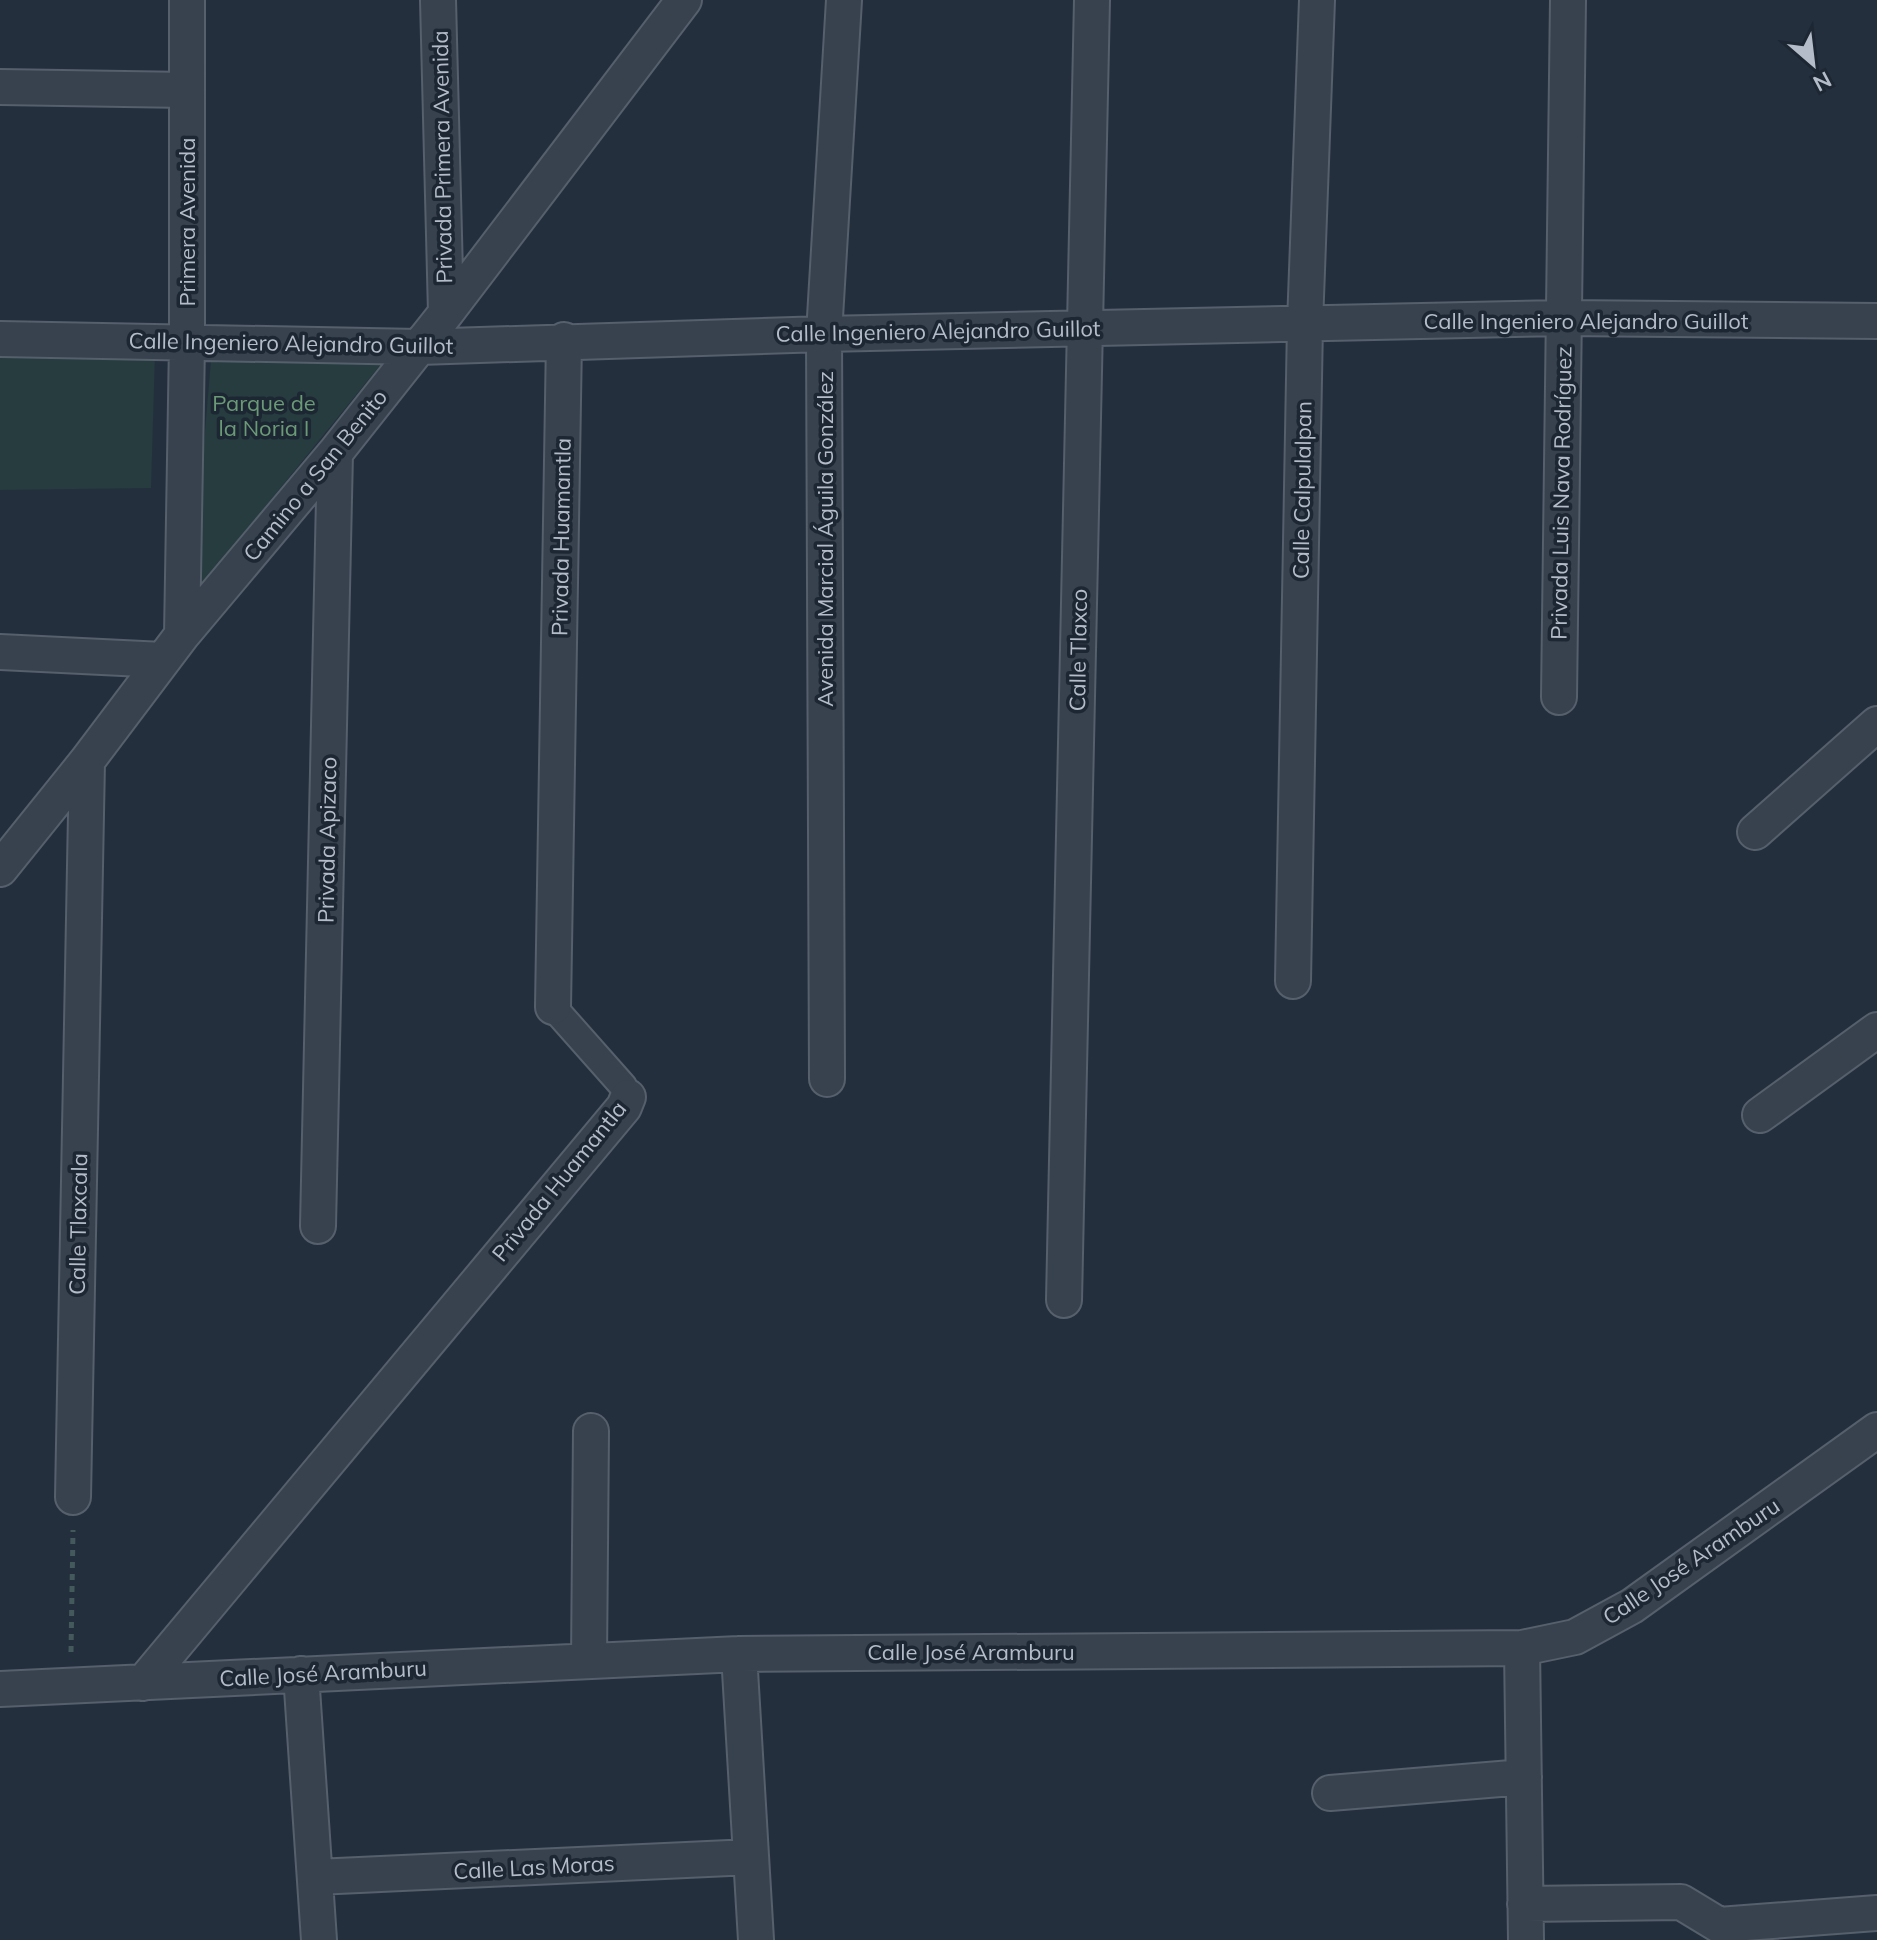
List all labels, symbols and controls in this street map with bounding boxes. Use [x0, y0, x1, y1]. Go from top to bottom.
north arrow [1773, 24, 1853, 104]
street label: Privada Primera Avenida [426, 30, 458, 284]
text: N [1808, 65, 1836, 98]
street label: Primera Avenida [173, 137, 201, 307]
street label: Calle Ingeniero Alejandro Guillot [1424, 307, 1749, 335]
street label: Calle Ingeniero Alejandro Guillot [775, 314, 1101, 348]
street label: Calle Ingeniero Alejandro Guillot [128, 326, 454, 360]
street label: Privada Luis Nava Rodríguez [1544, 346, 1578, 640]
street label: Avenida Marcial Águila González [811, 371, 839, 707]
street label: Camino a San Benito [237, 383, 393, 567]
park label: Parque de la Noria I [212, 389, 316, 442]
street label: Calle Calpulalpan [1286, 401, 1318, 579]
street label: Privada Huamantla [545, 438, 577, 636]
street label: Calle Tlaxco [1063, 588, 1093, 712]
street label: Privada Apizaco [312, 757, 342, 923]
street label: Privada Huamantla [486, 1095, 632, 1267]
street label: Calle Tlaxcala [63, 1153, 93, 1295]
street label: Calle José Aramburu [1597, 1491, 1785, 1631]
street label: Calle José Aramburu [867, 1638, 1075, 1666]
street label: Calle José Aramburu [219, 1654, 427, 1692]
street label: Calle Las Moras [453, 1849, 615, 1885]

